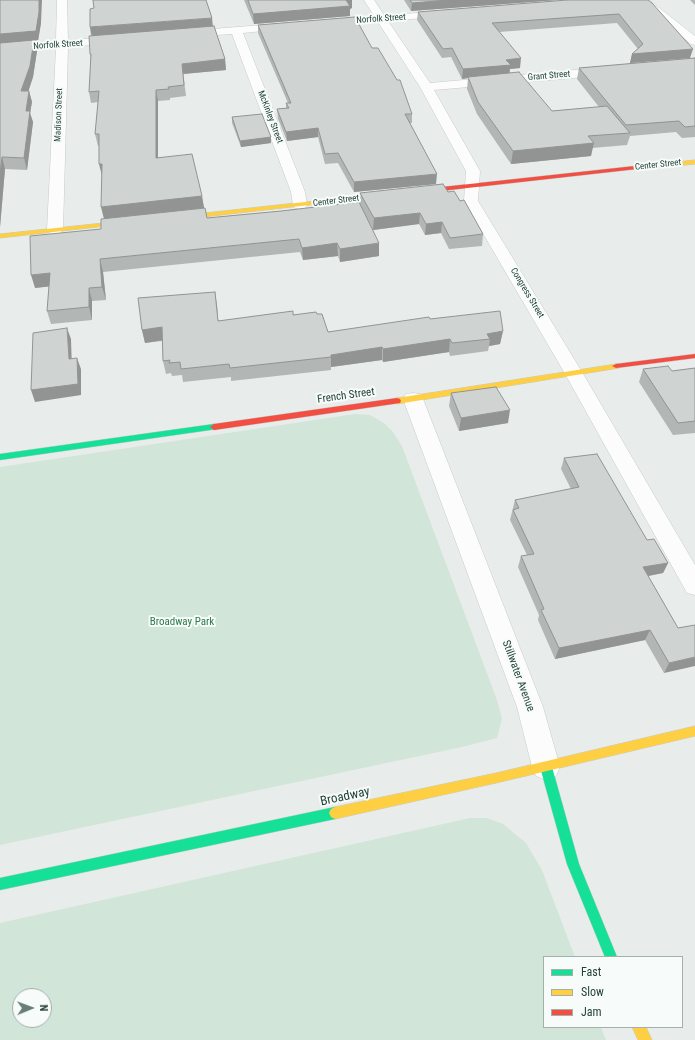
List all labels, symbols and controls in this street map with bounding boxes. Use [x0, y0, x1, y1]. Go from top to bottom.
street label: Norfolk Street [356, 12, 406, 26]
street label: Norfolk Street [33, 38, 83, 52]
street label: Grant Street [527, 69, 571, 83]
street label: Madison Street [53, 88, 65, 142]
street label: McKinley Street [255, 89, 285, 145]
street label: Center Street [634, 157, 682, 173]
street label: Center Street [312, 193, 360, 209]
street label: Congress Street [508, 266, 546, 320]
street label: French Street [317, 385, 375, 407]
park label: Broadway Park [150, 615, 214, 629]
street label: Stillwater Avenue [499, 639, 537, 713]
street label: Broadway [319, 784, 371, 810]
legend [543, 956, 683, 1028]
text: Fast [581, 965, 601, 979]
text: Slow [581, 985, 604, 999]
north arrow [12, 988, 52, 1028]
text: N [37, 1004, 50, 1011]
text: Jam [581, 1005, 602, 1019]

